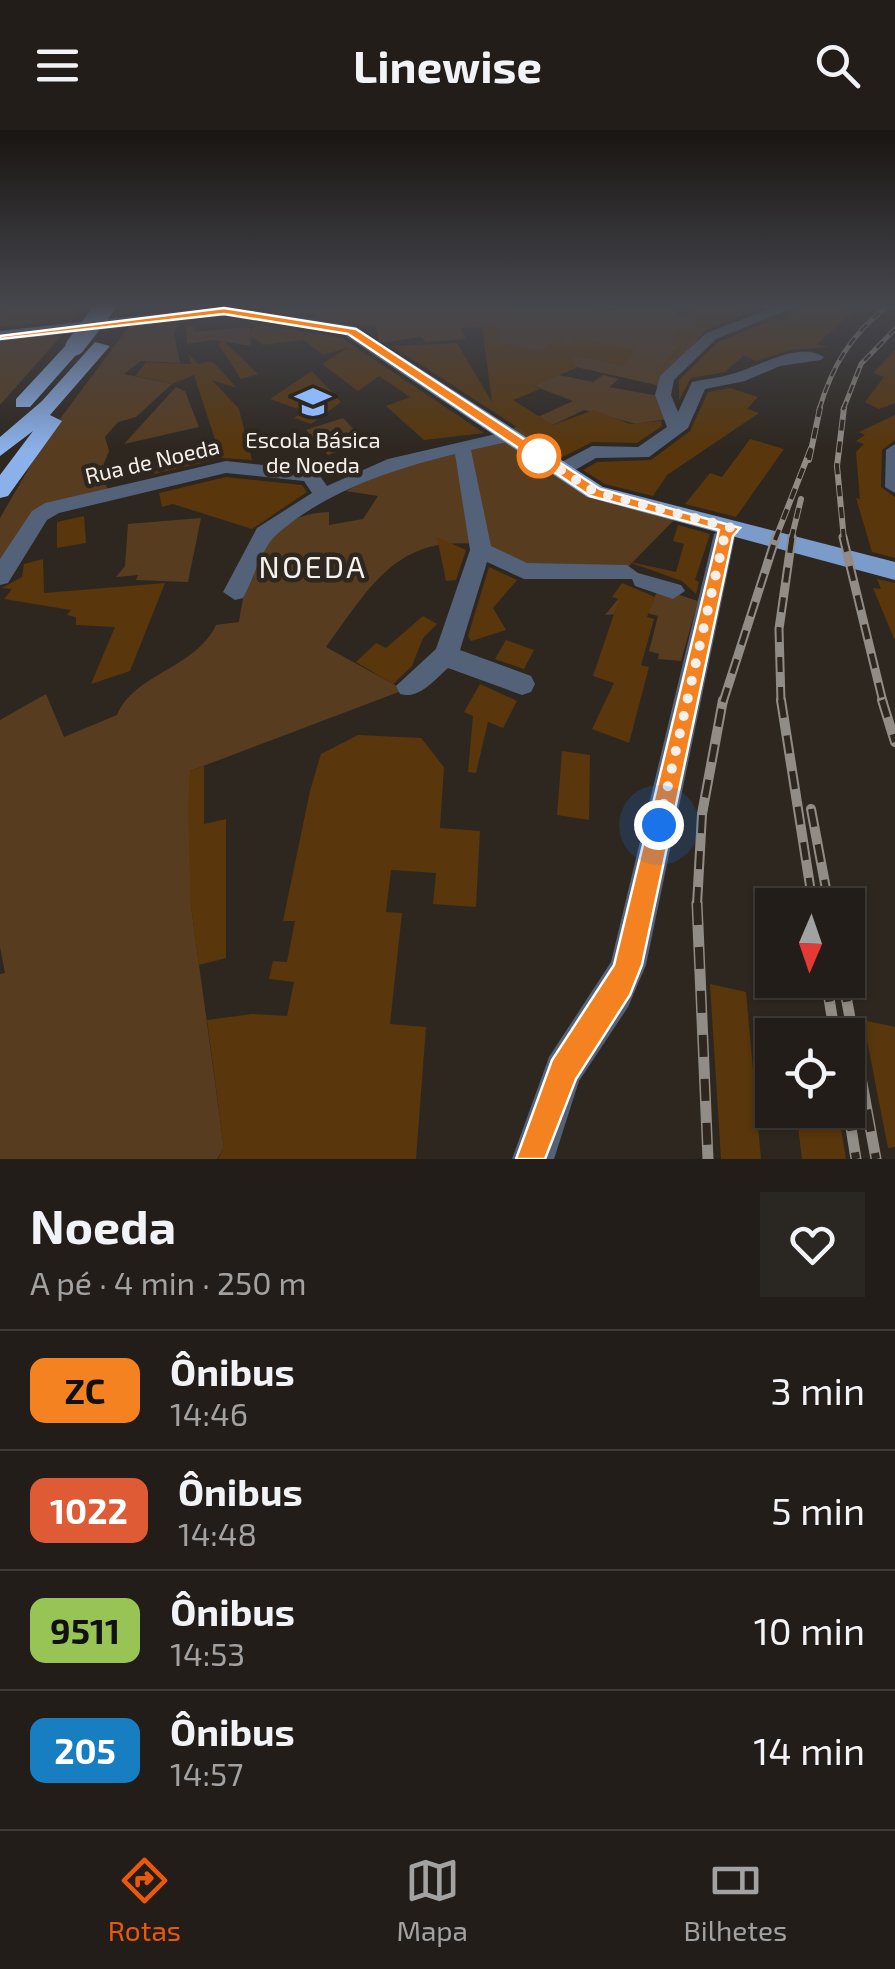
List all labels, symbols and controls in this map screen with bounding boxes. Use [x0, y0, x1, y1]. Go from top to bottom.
icon: menu [30, 38, 85, 93]
text: Linewise [353, 38, 542, 92]
icon: search [810, 38, 865, 93]
school or university icon: Escola Básica de Noeda [294, 383, 332, 421]
place label: Escola Básica de Noeda [245, 426, 381, 477]
street label: Rua de Noeda [82, 432, 222, 488]
unlabelled marker [518, 435, 560, 477]
district label: NOEDA [259, 548, 367, 584]
your location [634, 800, 684, 850]
north arrow [755, 888, 865, 998]
map controls [755, 888, 865, 1128]
button: locate [755, 1018, 865, 1128]
button: heart [760, 1192, 865, 1297]
text: Noeda [30, 1196, 176, 1254]
text: A pé · 4 min · 250 m [30, 1263, 307, 1301]
text: Ônibus [170, 1348, 295, 1394]
text: 3 min [771, 1367, 865, 1413]
text: ZC [65, 1369, 105, 1411]
text: 14:46 [170, 1394, 248, 1432]
text: Ônibus [178, 1468, 303, 1514]
text: 5 min [771, 1487, 865, 1533]
text: 1022 [50, 1489, 128, 1531]
text: 14:48 [178, 1514, 257, 1552]
text: Ônibus [170, 1588, 295, 1634]
text: 10 min [754, 1607, 865, 1653]
text: 9511 [50, 1609, 120, 1651]
text: 14:53 [170, 1634, 245, 1672]
text: Ônibus [170, 1708, 295, 1754]
text: 14 min [753, 1727, 865, 1773]
text: 205 [54, 1729, 116, 1771]
text: 14:57 [170, 1754, 244, 1792]
tab: Rotas [108, 1853, 181, 1947]
tab: Mapa [396, 1853, 468, 1947]
tab: Bilhetes [683, 1853, 787, 1947]

